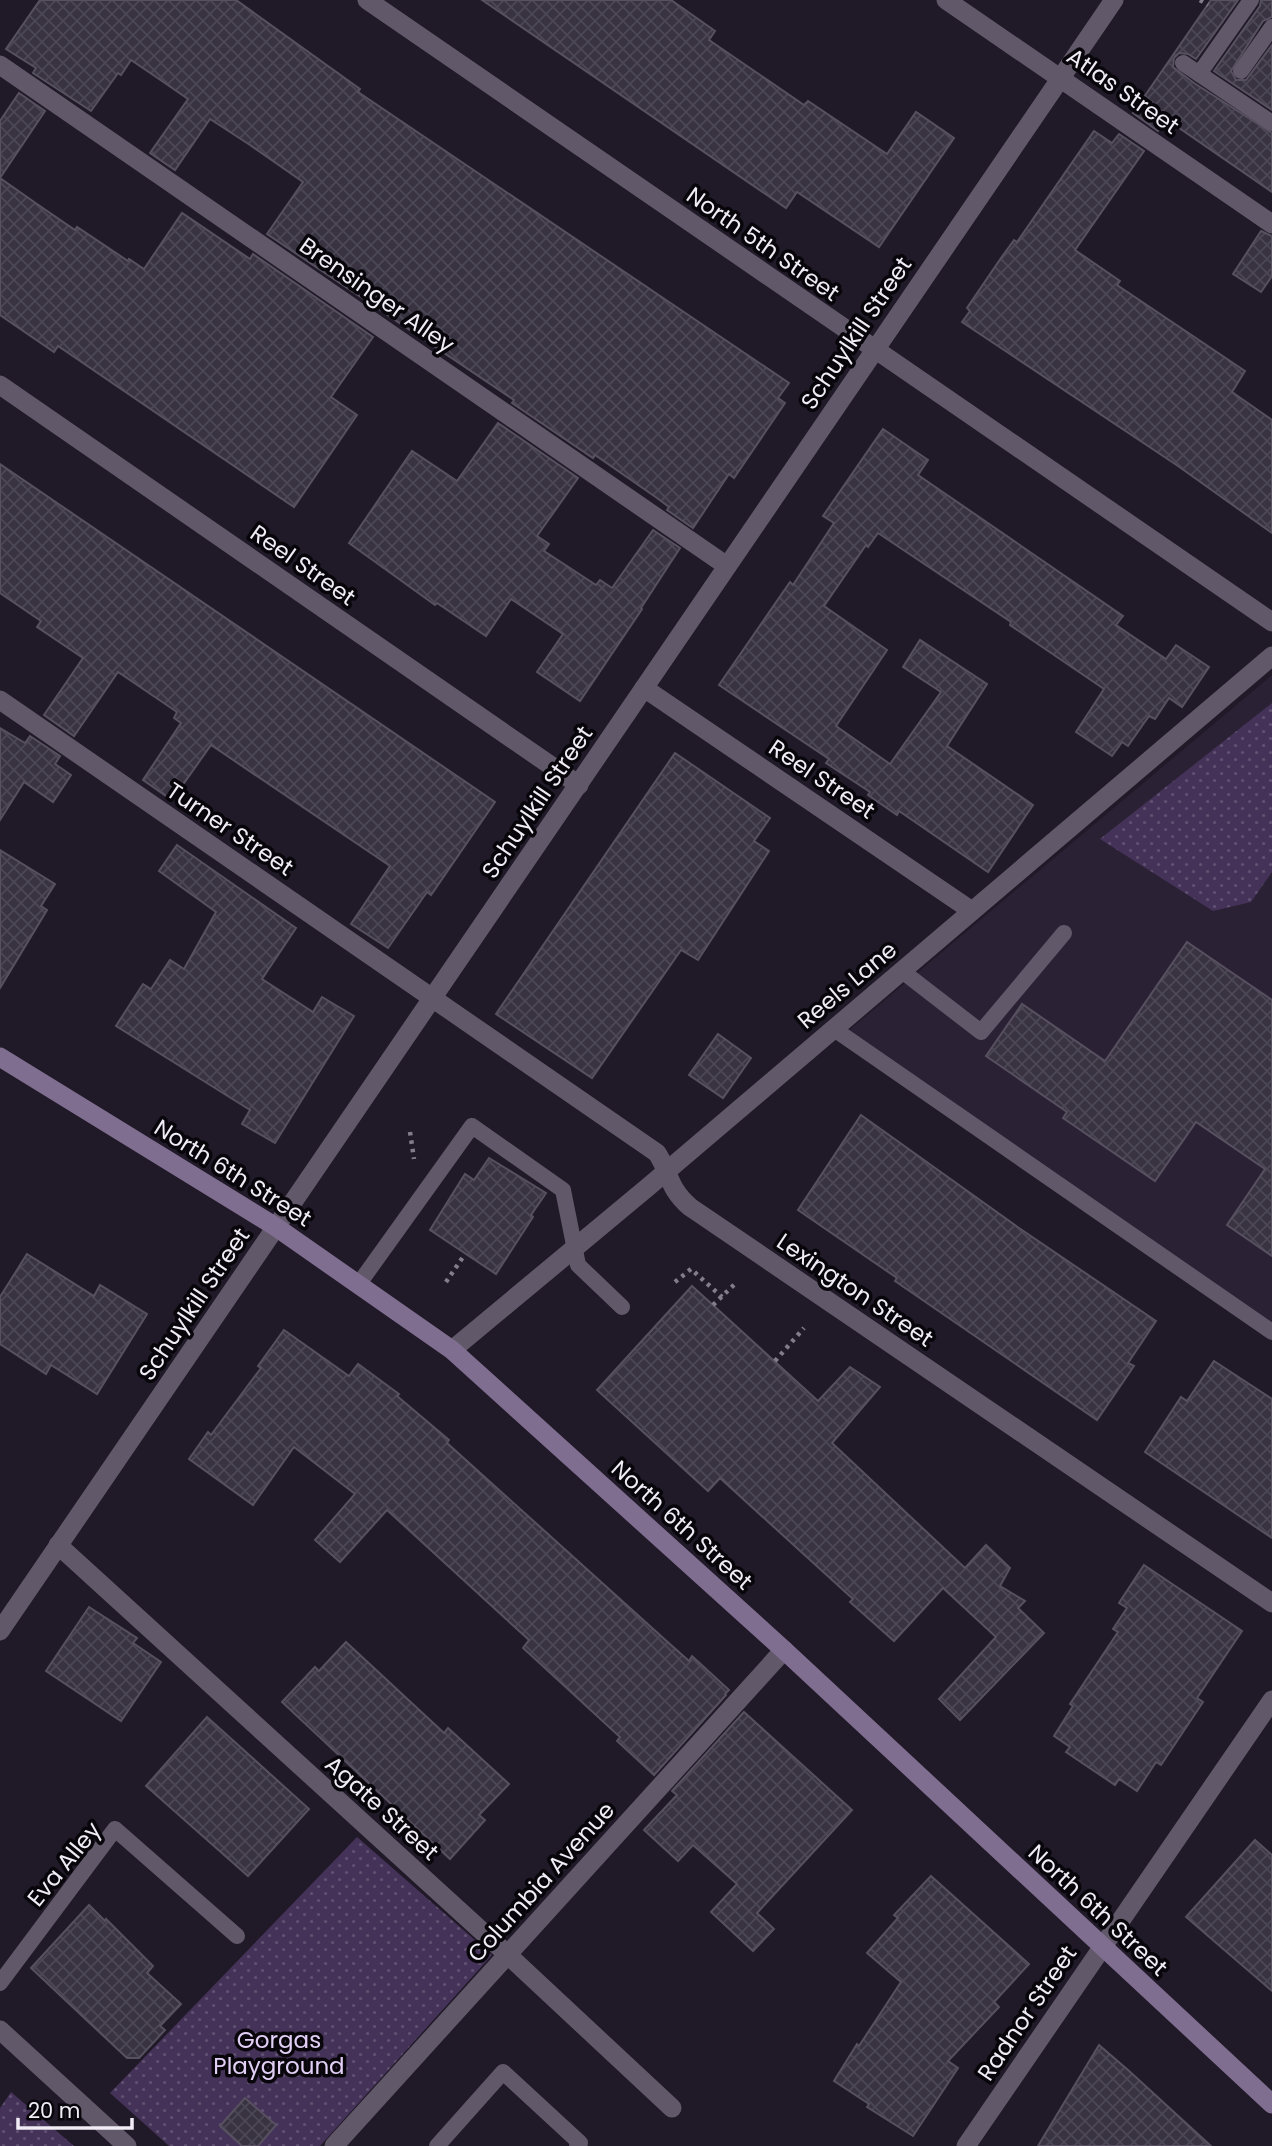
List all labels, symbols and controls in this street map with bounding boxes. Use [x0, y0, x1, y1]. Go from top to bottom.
street label: Atlas Street [1060, 40, 1186, 142]
street label: North 5th Street [680, 179, 846, 309]
street label: Brensinger Alley [293, 230, 461, 360]
street label: Schuylkill Street [793, 250, 919, 416]
street label: Reel Street [244, 517, 362, 613]
street label: Schuylkill Street [474, 719, 600, 885]
street label: Reel Street [763, 732, 881, 826]
street label: Turner Street [160, 775, 300, 883]
street label: Reels Lane [790, 934, 904, 1036]
street label: North 6th Street [148, 1112, 318, 1234]
street label: Schuylkill Street [131, 1221, 257, 1387]
street label: Lexington Street [770, 1226, 940, 1354]
street label: North 6th Street [604, 1453, 760, 1597]
street label: Agate Street [318, 1748, 446, 1868]
street label: Columbia Avenue [460, 1795, 622, 1969]
street label: Eva Alley [20, 1815, 108, 1913]
street label: North 6th Street [1021, 1837, 1175, 1983]
street label: Radnor Street [970, 1939, 1084, 2087]
park label: Gorgas Playground [213, 2024, 345, 2082]
scale bar [18, 2086, 131, 2130]
text: 20 m [28, 2096, 81, 2125]

